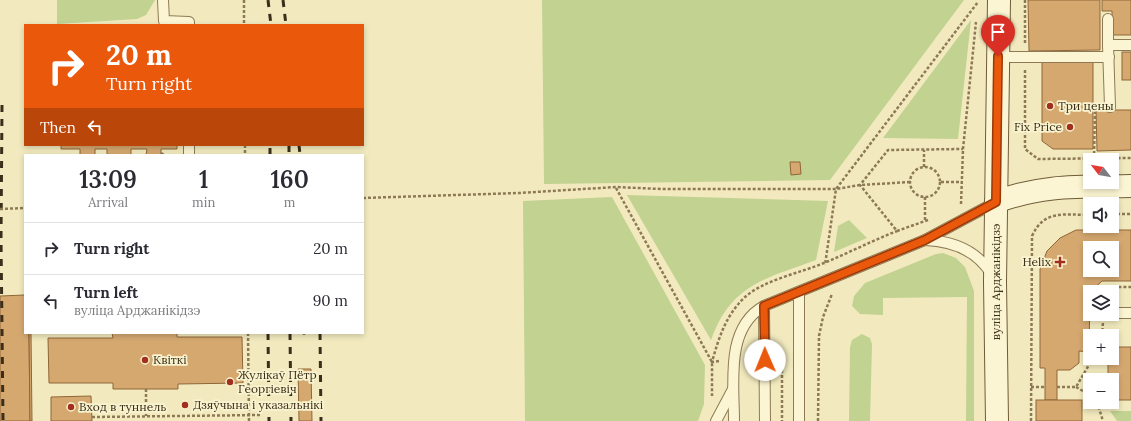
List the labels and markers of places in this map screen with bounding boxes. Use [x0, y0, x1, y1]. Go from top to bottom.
pin [981, 15, 1015, 56]
place label: Три цены [1058, 98, 1114, 113]
marker: Три цены [1045, 101, 1055, 111]
place label: Fix Price [1014, 119, 1062, 134]
marker: Fix Price [1065, 122, 1075, 132]
place label: Helix [1022, 254, 1052, 269]
marker: Helix [1054, 256, 1066, 268]
place label: Квіткі [153, 352, 187, 367]
marker: Квіткі [140, 355, 150, 365]
place label: Жулікаў Пётр Георгіевіч [238, 367, 317, 396]
marker: Жулікаў Пётр Георгіевіч [225, 377, 235, 387]
place label: Дзяўчына і указальнікі [193, 397, 323, 412]
place label: Вход в туннель [79, 399, 166, 414]
marker: Дзяўчына і указальнікі [180, 400, 190, 410]
marker: Вход в туннель [66, 402, 76, 412]

